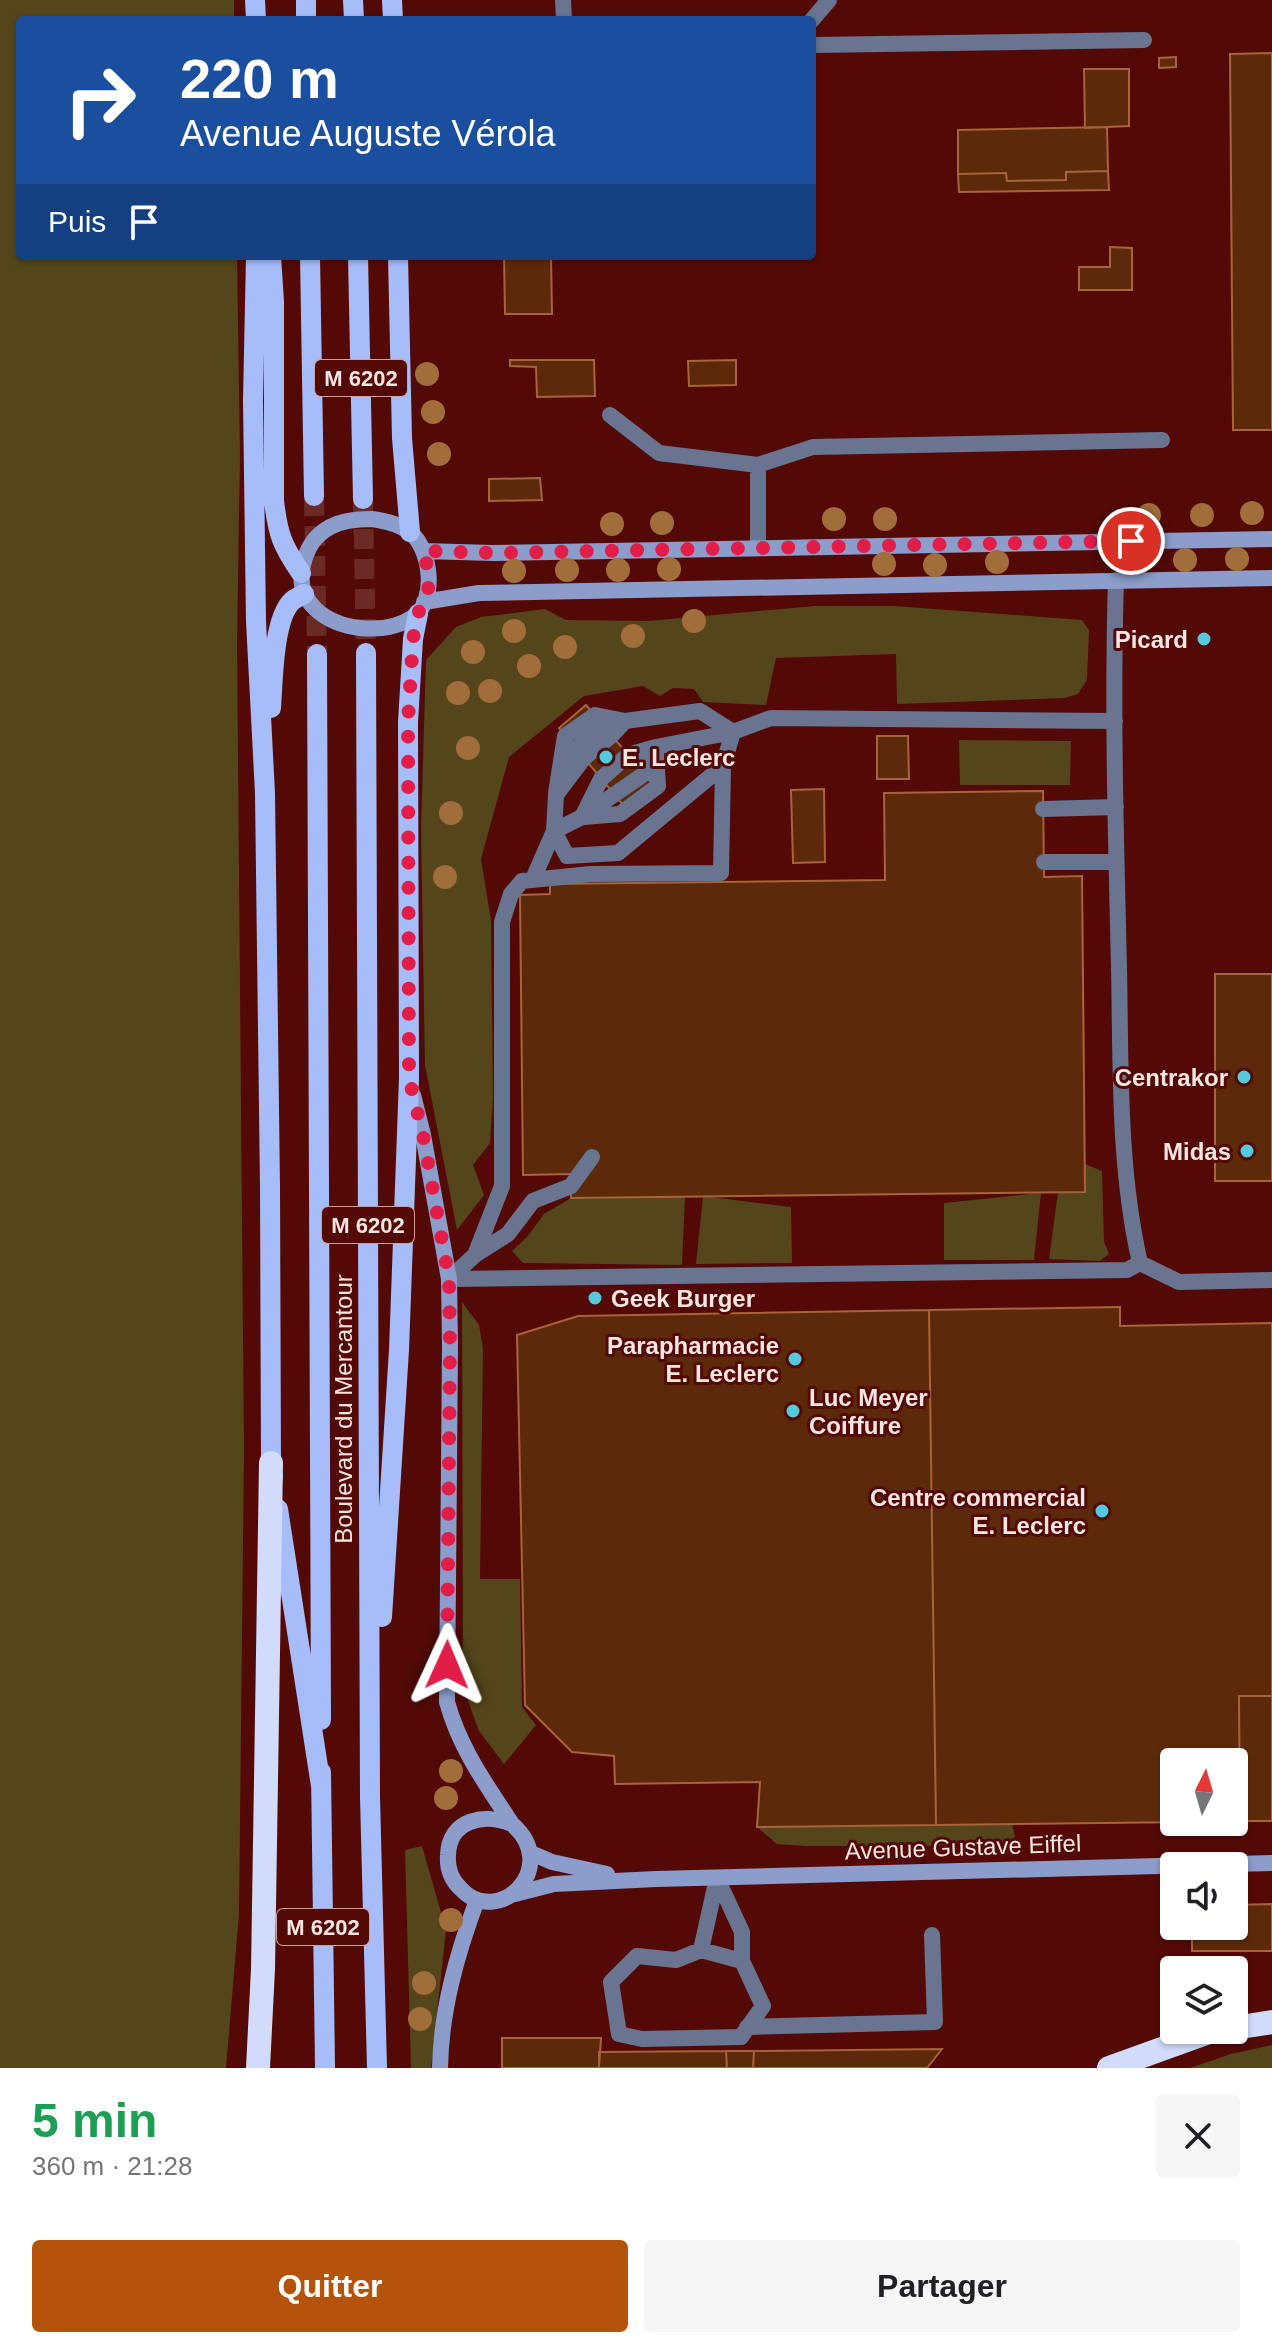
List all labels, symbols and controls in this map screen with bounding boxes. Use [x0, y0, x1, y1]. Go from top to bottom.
text: 220 m [180, 47, 339, 110]
icon: right [48, 48, 152, 152]
text: Avenue Auguste Vérola [180, 113, 556, 154]
icon: arrive [122, 200, 166, 244]
text: Puis [48, 205, 106, 238]
road number: M 6202 [315, 360, 407, 396]
pin [1097, 507, 1165, 575]
icon: arrive [1109, 519, 1153, 563]
place label: Picard [1115, 626, 1188, 653]
marker: Picard [1195, 630, 1213, 648]
place label: E. Leclerc [622, 744, 735, 771]
marker: E. Leclerc [597, 748, 615, 766]
place label: Centrakor [1115, 1064, 1228, 1091]
marker: Centrakor [1235, 1068, 1253, 1086]
place label: Midas [1163, 1138, 1231, 1165]
marker: Midas [1238, 1142, 1256, 1160]
road number: M 6202 [322, 1207, 414, 1243]
street label: Boulevard du Mercantour [330, 1274, 357, 1544]
place label: Geek Burger [611, 1285, 755, 1312]
marker: Geek Burger [586, 1289, 604, 1307]
place label: Parapharmacie E. Leclerc [607, 1332, 779, 1387]
marker: Parapharmacie E. Leclerc [786, 1350, 804, 1368]
place label: Luc Meyer Coiffure [809, 1384, 928, 1439]
marker: Luc Meyer Coiffure [784, 1402, 802, 1420]
place label: Centre commercial E. Leclerc [870, 1484, 1086, 1539]
marker: Centre commercial E. Leclerc [1093, 1502, 1111, 1520]
position arrow [405, 1623, 489, 1707]
north arrow [1160, 1748, 1248, 1836]
map controls [1160, 1748, 1248, 2044]
street label: Avenue Gustave Eiffel [844, 1829, 1082, 1865]
button: sound [1160, 1852, 1248, 1940]
road number: M 6202 [277, 1909, 369, 1945]
button: layers [1160, 1956, 1248, 2044]
text: 5 min [32, 2094, 157, 2147]
button: close [1156, 2094, 1240, 2178]
text: 360 m · 21:28 [32, 2151, 192, 2181]
button: Quitter [32, 2240, 628, 2332]
button: Partager [644, 2240, 1240, 2332]

